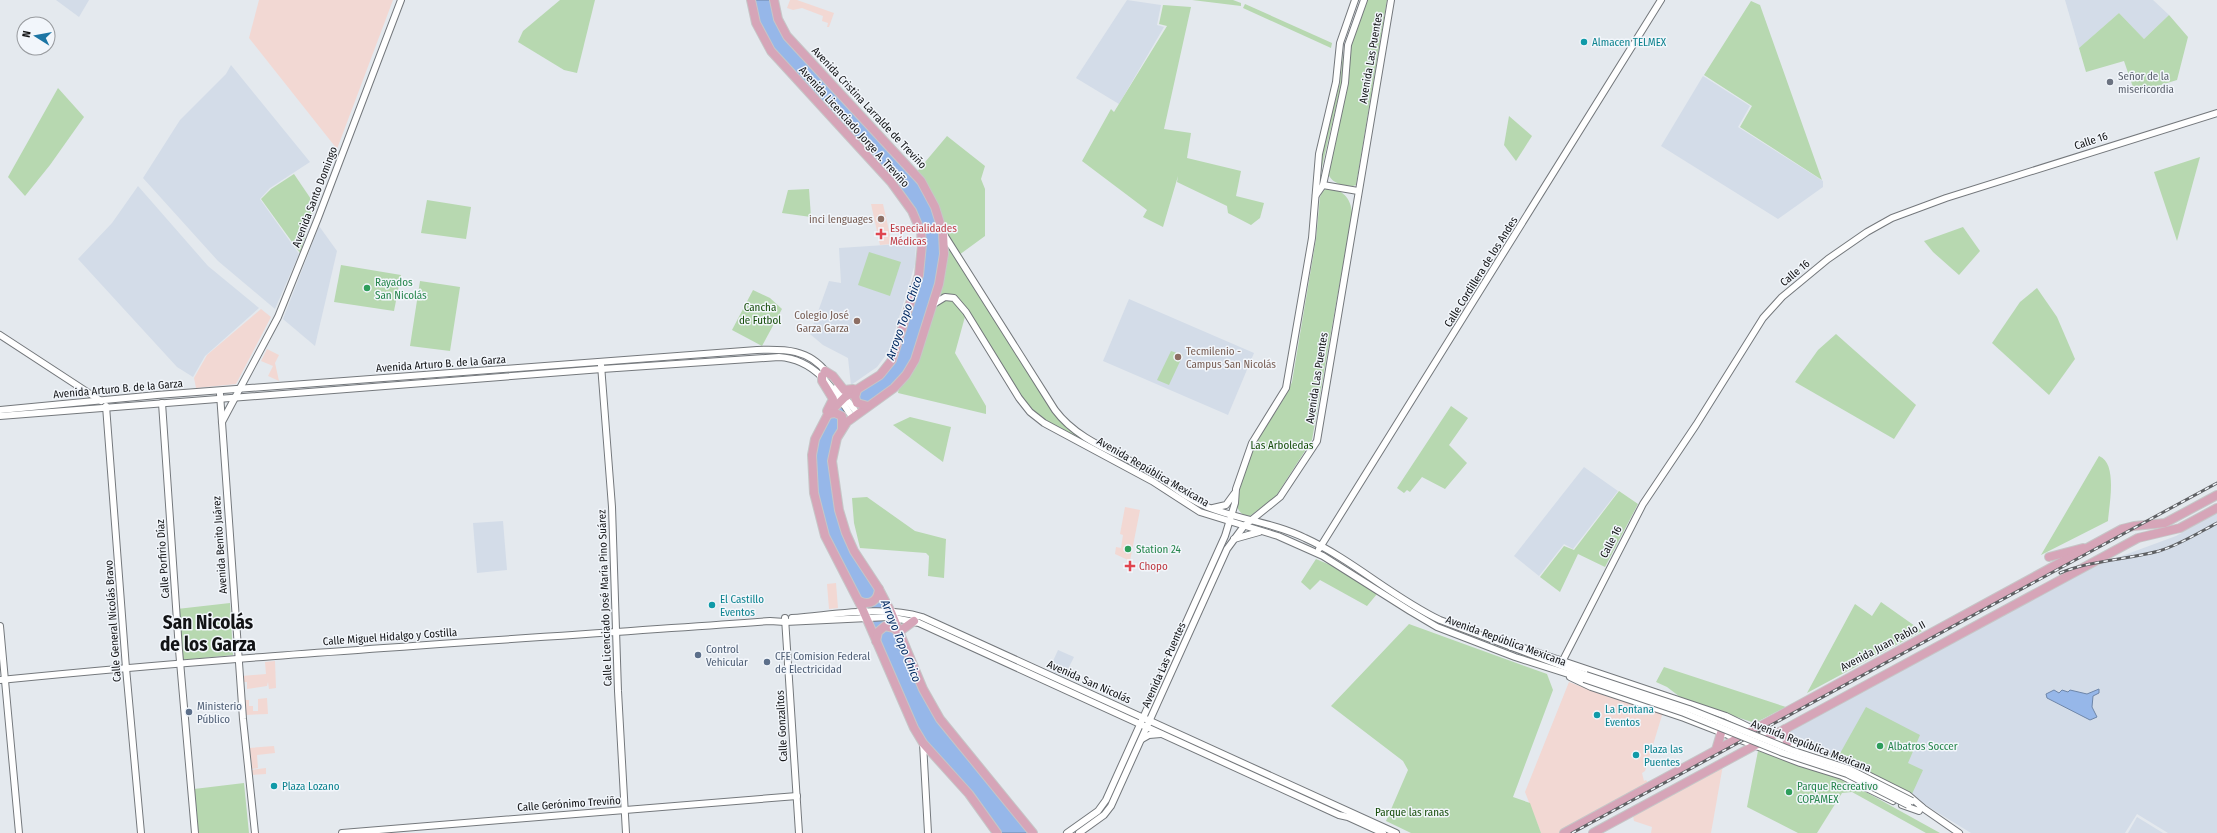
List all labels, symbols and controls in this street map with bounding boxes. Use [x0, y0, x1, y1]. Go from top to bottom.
street label: Avenida Las Puentes [1357, 11, 1385, 104]
north arrow [16, 16, 56, 56]
text: N [20, 30, 34, 39]
place label: Almacen TELMEX [1592, 36, 1667, 49]
marker: Almacen TELMEX [1579, 37, 1589, 47]
street label: Avenida Cristina Larralde de Treviño [809, 44, 929, 172]
street label: Avenida Licenciado Jorge A. Treviño [796, 64, 912, 190]
place label: Señor de la misericordia [2118, 70, 2174, 96]
marker: Señor de la misericordia [2105, 77, 2115, 87]
street label: Calle 16 [2073, 129, 2110, 152]
street label: Avenida Santo Domingo [290, 145, 340, 249]
place label: inci lenguages [809, 213, 873, 226]
marker: inci lenguages [876, 214, 886, 224]
street label: Calle Cordillera de los Andes [1442, 214, 1521, 330]
place label: Especialidades Médicas [890, 222, 957, 248]
marker: Especialidades Médicas [875, 228, 887, 240]
street label: Calle 16 [1778, 257, 1813, 289]
water label: Arroyo Topo Chico [883, 274, 925, 363]
place label: Rayados San Nicolás [375, 276, 427, 302]
marker: Rayados San Nicolás [362, 283, 372, 293]
park label: Cancha de Futbol [739, 301, 781, 327]
place label: Colegio José Garza Garza [794, 309, 849, 335]
marker: Colegio José Garza Garza [852, 316, 862, 326]
street label: Avenida Las Puentes [1303, 331, 1331, 424]
place label: Tecmilenio - Campus San Nicolás [1186, 345, 1276, 371]
marker: Tecmilenio - Campus San Nicolás [1173, 352, 1183, 362]
street label: Avenida Arturo B. de la Garza [376, 353, 506, 375]
street label: Avenida Arturo B. de la Garza [53, 377, 183, 401]
street label: Avenida República Mexicana [1095, 435, 1211, 509]
park label: Las Arboledas [1251, 439, 1314, 452]
street label: Avenida Benito Juárez [210, 495, 230, 594]
street label: Calle Licenciado José María Pino Suárez [595, 509, 615, 687]
street label: Calle Porfirio Díaz [154, 518, 172, 599]
street label: Calle 16 [1597, 523, 1625, 560]
place label: Station 24 [1136, 543, 1182, 556]
marker: Station 24 [1123, 544, 1133, 554]
street label: Calle General Nicolás Bravo [102, 559, 124, 682]
marker: Chopo [1124, 560, 1136, 572]
place label: Chopo [1139, 560, 1168, 573]
place label: El Castillo Eventos [720, 593, 764, 619]
water label: Arroyo Topo Chico [878, 597, 924, 684]
marker: El Castillo Eventos [707, 600, 717, 610]
district label: San Nicolás de los Garza [160, 611, 256, 656]
street label: Avenida República Mexicana [1444, 613, 1568, 669]
street label: Avenida Juan Pablo II [1838, 618, 1928, 674]
street label: Avenida Las Puentes [1139, 620, 1189, 710]
street label: Calle Miguel Hidalgo y Costilla [322, 626, 458, 648]
place label: Control Vehicular [706, 643, 748, 669]
marker: Control Vehicular [693, 650, 703, 660]
place label: CFE Comision Federal de Electricidad [775, 650, 870, 676]
marker: CFE Comision Federal de Electricidad [762, 657, 772, 667]
street label: Avenida San Nicolás [1045, 658, 1133, 706]
street label: Calle Gonzalitos [774, 690, 790, 762]
place label: Ministerio Público [197, 700, 242, 726]
place label: La Fontana Eventos [1605, 703, 1654, 729]
marker: Ministerio Público [184, 707, 194, 717]
marker: La Fontana Eventos [1592, 710, 1602, 720]
street label: Avenida República Mexicana [1749, 717, 1873, 775]
place label: Albatros Soccer [1888, 740, 1958, 753]
marker: Albatros Soccer [1875, 741, 1885, 751]
place label: Plaza las Puentes [1644, 743, 1683, 769]
marker: Plaza las Puentes [1631, 750, 1641, 760]
place label: Plaza Lozano [282, 780, 340, 793]
place label: Parque Recreativo COPAMEX [1797, 780, 1878, 806]
marker: Plaza Lozano [269, 781, 279, 791]
marker: Parque Recreativo COPAMEX [1784, 787, 1794, 797]
street label: Calle Gerónimo Treviño [517, 794, 621, 814]
park label: Parque las ranas [1375, 806, 1449, 819]

